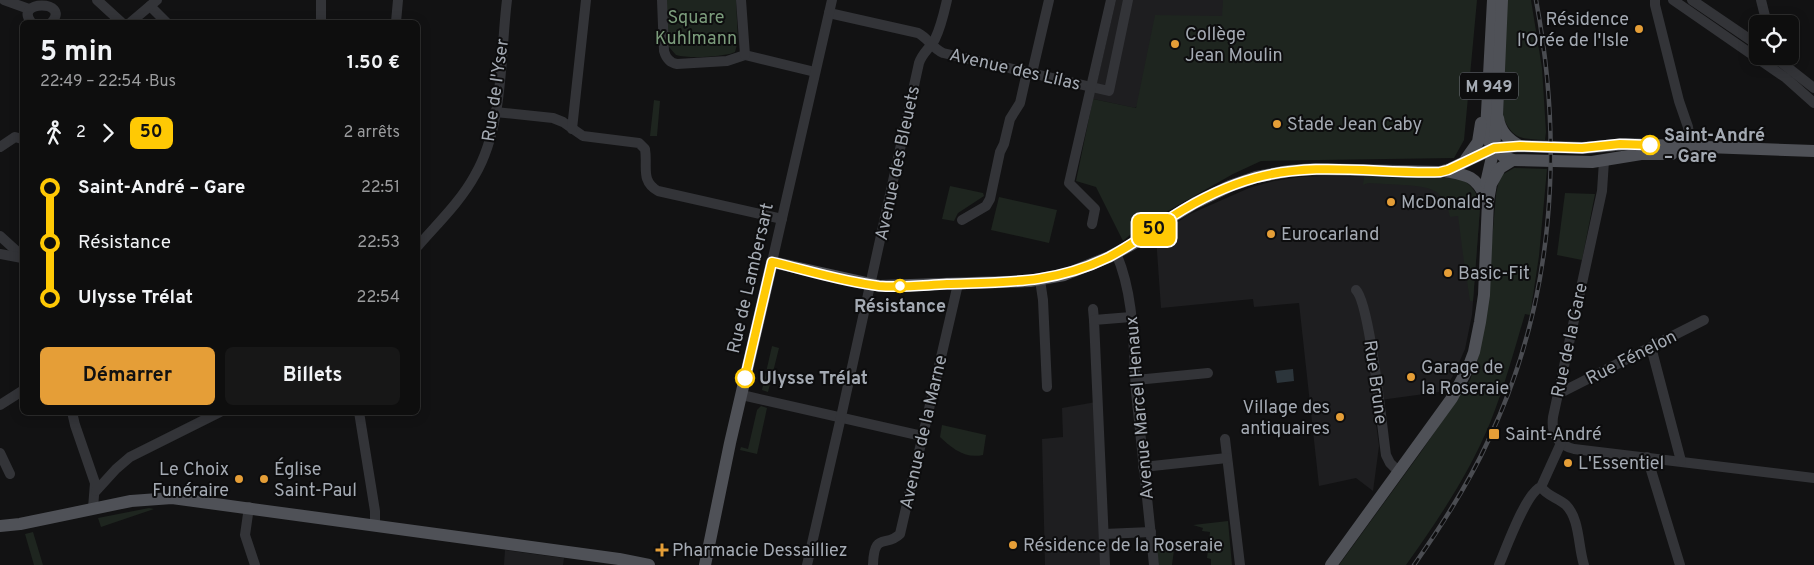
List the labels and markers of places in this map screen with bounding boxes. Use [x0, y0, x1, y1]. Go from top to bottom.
place label: Résidence l'Orée de l'Isle [1517, 9, 1629, 53]
marker: Résidence l'Orée de l'Isle [1633, 23, 1645, 35]
place label: Collège Jean Moulin [1185, 24, 1283, 68]
marker: Collège Jean Moulin [1169, 38, 1181, 50]
place label: Stade Jean Caby [1287, 114, 1422, 137]
marker: Stade Jean Caby [1271, 118, 1283, 130]
place label: Saint-André – Gare [1664, 125, 1765, 169]
marker: Saint-André – Gare [1640, 135, 1660, 155]
place label: McDonald's [1401, 192, 1493, 215]
marker: McDonald's [1385, 196, 1397, 208]
place label: Eurocarland [1281, 224, 1379, 247]
marker: Eurocarland [1265, 228, 1277, 240]
place label: Basic-Fit [1458, 263, 1530, 286]
marker: Basic-Fit [1442, 267, 1454, 279]
marker: Résistance [893, 279, 907, 293]
place label: Résistance [854, 296, 946, 319]
place label: Garage de la Roseraie [1421, 357, 1509, 401]
marker: Ulysse Trélat [735, 368, 755, 388]
place label: Ulysse Trélat [759, 368, 868, 391]
marker: Garage de la Roseraie [1405, 371, 1417, 383]
place label: Village des antiquaires [1240, 397, 1330, 441]
marker: Village des antiquaires [1334, 411, 1346, 423]
place label: Saint-André [1505, 424, 1602, 447]
marker: Saint-André [1487, 427, 1501, 441]
place label: L'Essentiel [1578, 453, 1664, 476]
place label: Église Saint-Paul [274, 457, 357, 503]
marker: L'Essentiel [1562, 457, 1574, 469]
place label: Le Choix Funéraire [152, 459, 229, 503]
marker: Le Choix Funéraire [233, 473, 245, 485]
marker: Église Saint-Paul [258, 473, 270, 485]
place label: Résidence de la Roseraie [1023, 535, 1223, 558]
marker: Résidence de la Roseraie [1007, 539, 1019, 551]
place label: Pharmacie Dessailliez [672, 540, 848, 563]
marker: Pharmacie Dessailliez [656, 544, 668, 556]

